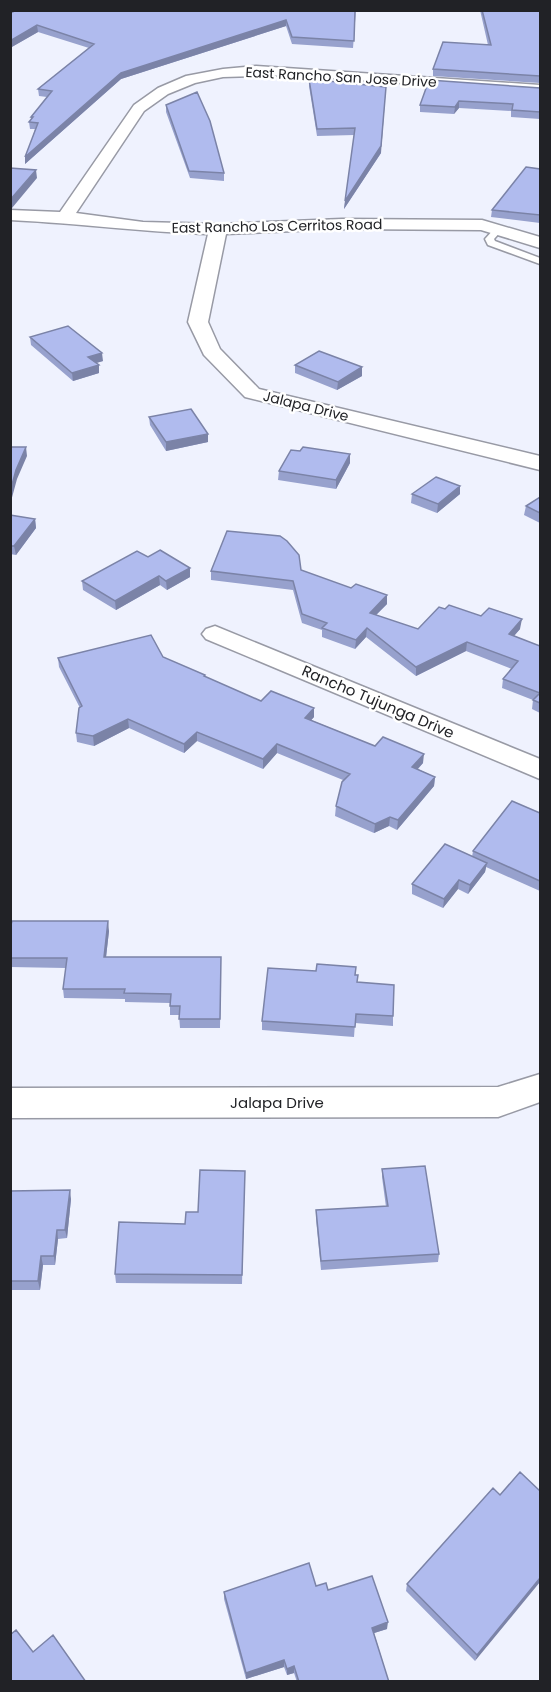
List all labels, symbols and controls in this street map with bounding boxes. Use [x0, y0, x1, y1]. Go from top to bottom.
street label: East Rancho San Jose Drive [245, 62, 437, 92]
street label: East Rancho Los Cerritos Road [171, 214, 383, 238]
street label: Jalapa Drive [261, 386, 351, 426]
street label: Rancho Tujunga Drive [299, 660, 458, 743]
street label: Jalapa Drive [230, 1092, 324, 1113]

